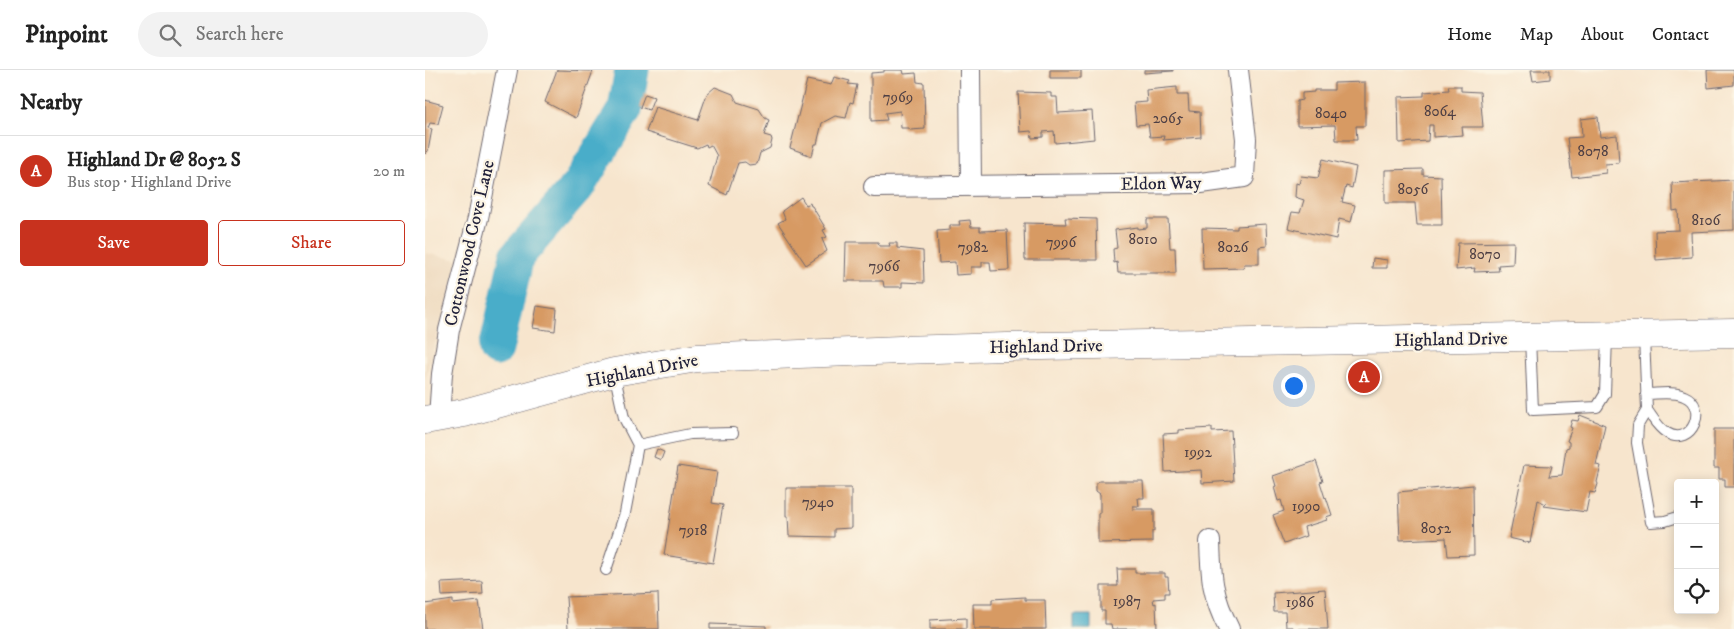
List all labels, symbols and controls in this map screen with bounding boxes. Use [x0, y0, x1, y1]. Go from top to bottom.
search box [138, 12, 488, 57]
text: Pinpoint [25, 20, 108, 50]
icon: search [156, 21, 184, 49]
text: Search here [196, 23, 284, 46]
text: Home [1447, 24, 1492, 46]
text: Map [1520, 24, 1553, 46]
text: About [1581, 24, 1624, 46]
text: Contact [1652, 24, 1709, 46]
house number: 7969 [883, 88, 913, 107]
text: Nearby [20, 90, 82, 116]
house number: 8064 [1424, 102, 1456, 121]
house number: 8040 [1315, 104, 1347, 123]
house number: 2065 [1153, 109, 1184, 128]
house number: 8078 [1578, 142, 1609, 161]
text: Highland Dr @ 8052 S [67, 149, 241, 172]
street label: Cottonwood Cove Lane [440, 158, 500, 328]
text: A [31, 161, 41, 181]
text: 20 m [373, 161, 405, 181]
text: Bus stop · Highland Drive [67, 172, 231, 192]
street label: Eldon Way [1120, 172, 1202, 196]
house number: 8056 [1398, 180, 1430, 199]
house number: 8106 [1692, 211, 1722, 230]
button: Save [20, 220, 208, 266]
button: Share [218, 220, 405, 266]
house number: 8010 [1128, 230, 1158, 249]
house number: 7996 [1046, 233, 1078, 252]
house number: 7982 [958, 238, 989, 257]
house number: 8026 [1218, 238, 1250, 257]
house number: 8070 [1469, 245, 1501, 264]
house number: 7966 [868, 257, 901, 276]
street label: Highland Drive [1394, 328, 1508, 352]
street label: Highland Drive [989, 335, 1103, 359]
street label: Highland Drive [584, 349, 700, 393]
pin: A [1348, 358, 1380, 396]
your location [1281, 373, 1307, 399]
house number: 1992 [1184, 443, 1213, 462]
map controls [1674, 479, 1719, 614]
button: + [1674, 479, 1719, 524]
house number: 7940 [802, 493, 834, 512]
house number: 1990 [1292, 497, 1320, 516]
house number: 8052 [1421, 519, 1452, 538]
house number: 7918 [679, 521, 707, 540]
button: − [1674, 524, 1719, 569]
button: locate [1674, 569, 1719, 614]
house number: 1987 [1113, 592, 1141, 611]
house number: 1986 [1286, 593, 1315, 612]

